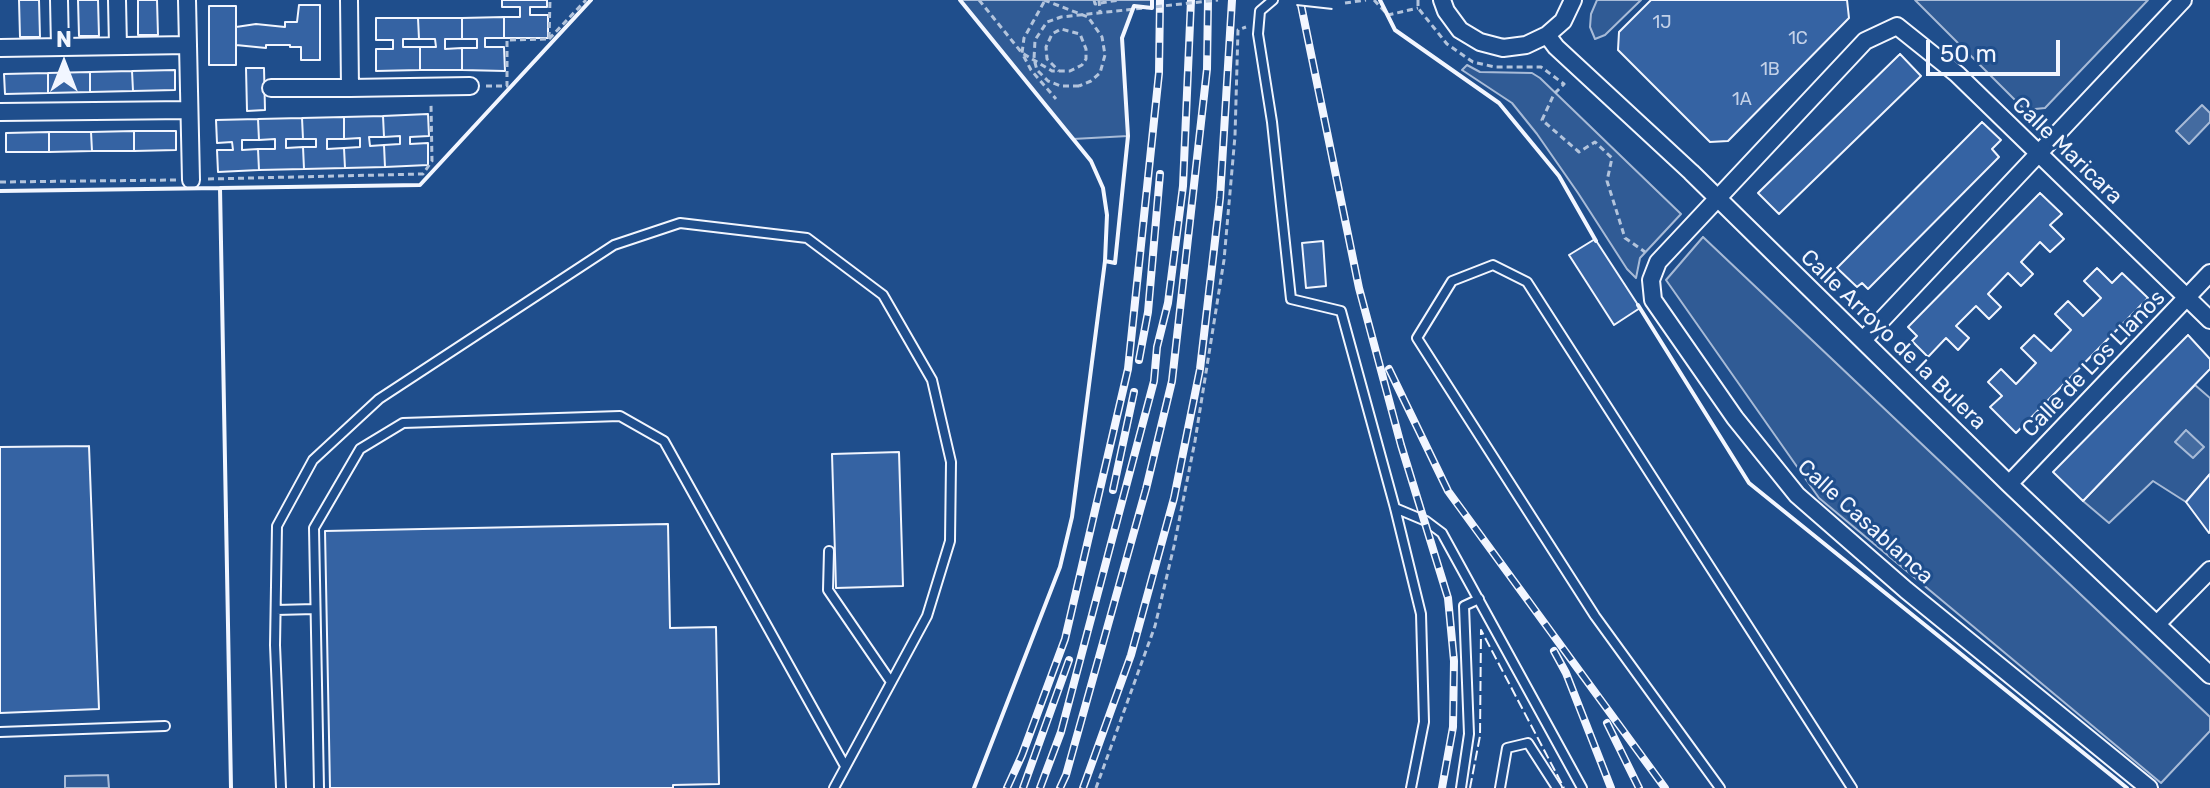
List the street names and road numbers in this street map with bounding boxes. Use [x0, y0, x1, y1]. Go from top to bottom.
street label: Calle Maricara [2006, 92, 2128, 210]
street label: Calle Arroyo de la Bulera [1795, 244, 1991, 436]
street label: Calle de Los Llanos [2017, 285, 2171, 443]
street label: Calle Casablanca [1792, 454, 1938, 590]

